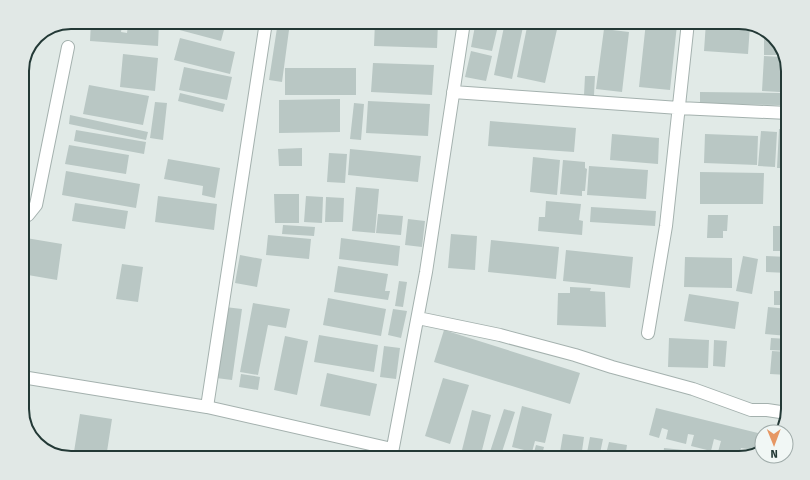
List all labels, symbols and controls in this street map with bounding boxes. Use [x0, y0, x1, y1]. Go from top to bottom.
north arrow [754, 424, 794, 464]
text: N [770, 447, 778, 460]

